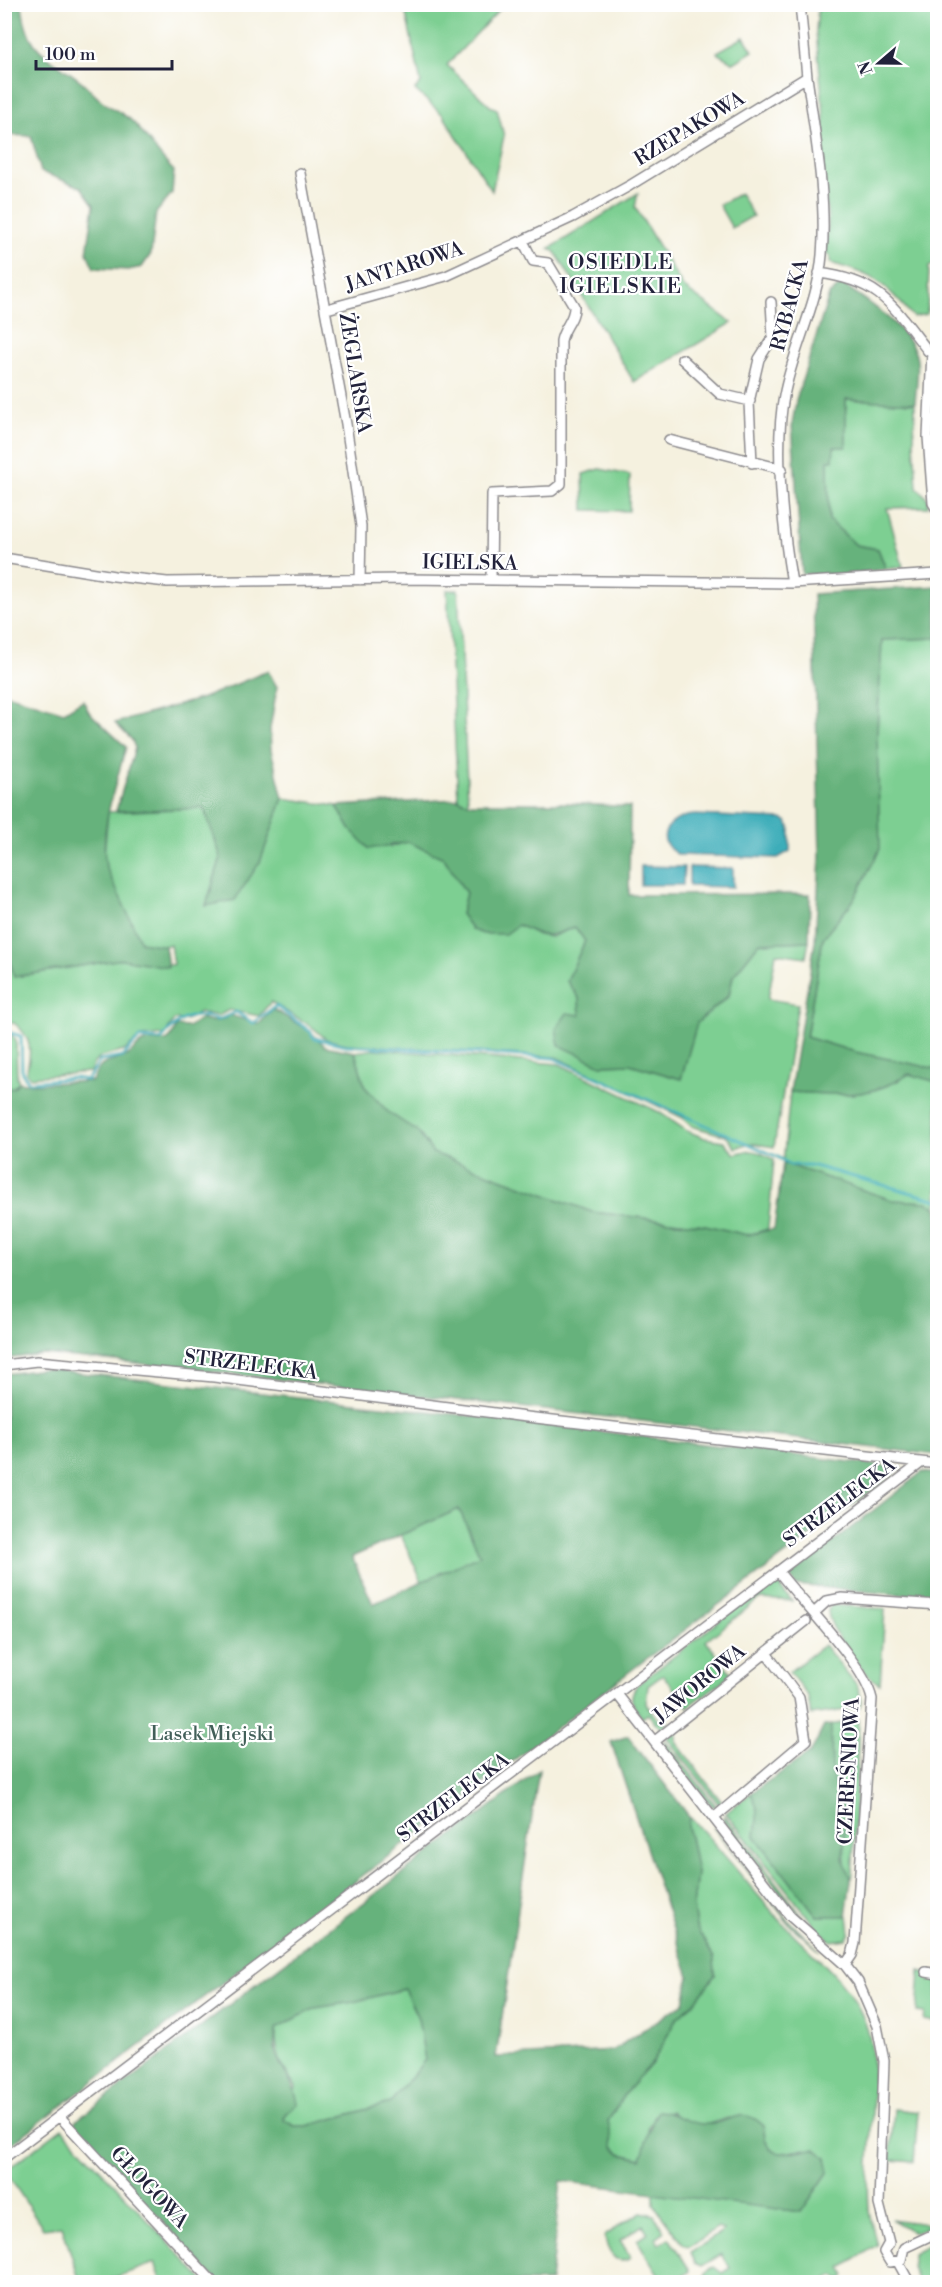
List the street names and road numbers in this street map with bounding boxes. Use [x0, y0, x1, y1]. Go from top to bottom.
street label: RZEPAKOWA [630, 86, 751, 172]
street label: JANTAROWA [341, 236, 468, 299]
street label: RYBACKA [766, 255, 815, 354]
street label: ŻEGLARSKA [333, 311, 378, 437]
street label: IGIELSKA [422, 550, 519, 577]
street label: STRZELECKA [183, 1345, 320, 1386]
street label: STRZELECKA [779, 1452, 902, 1554]
street label: JAWOROWA [648, 1639, 752, 1730]
street label: CZEREŚNIOWA [832, 1696, 866, 1845]
street label: STRZELECKA [393, 1747, 516, 1849]
street label: GŁOGOWA [105, 2142, 194, 2235]

